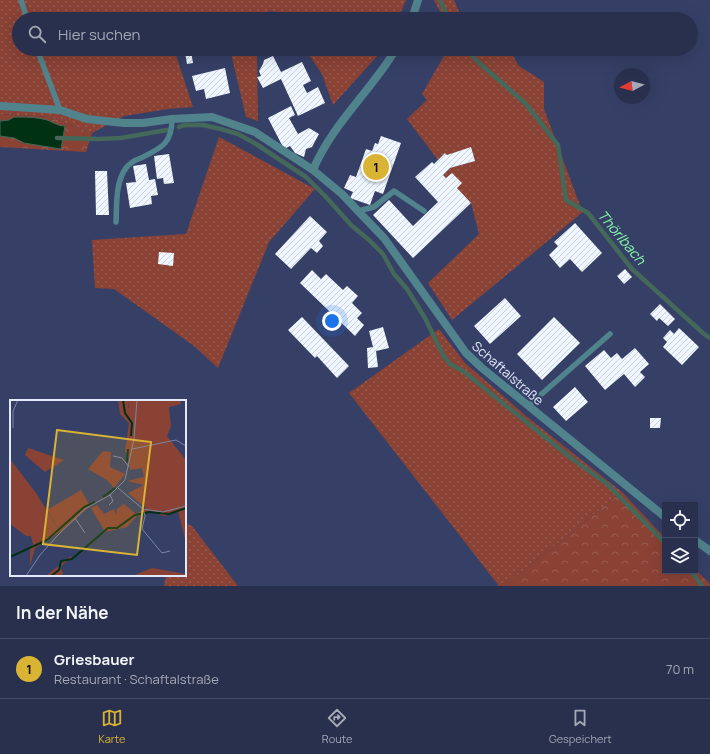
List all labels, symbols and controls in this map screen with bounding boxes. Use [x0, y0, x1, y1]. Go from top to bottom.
search box [12, 12, 698, 56]
icon: search [26, 23, 48, 45]
text: Hier suchen [58, 24, 140, 45]
north arrow [614, 68, 650, 104]
pin: 1 [363, 152, 389, 182]
water label: Thörlbach [594, 206, 651, 269]
your location [322, 311, 342, 331]
street label: Schaftalstraße [468, 337, 548, 409]
inset map [10, 400, 186, 576]
map controls [662, 502, 698, 574]
button: locate [662, 502, 698, 538]
button: layers [662, 538, 698, 574]
text: In der Nähe [16, 601, 109, 624]
text: Griesbauer [54, 649, 135, 670]
text: 1 [26, 660, 32, 678]
text: 70 m [666, 660, 694, 678]
text: Restaurant · Schaftalstraße [54, 670, 219, 688]
tab: Karte [98, 707, 125, 746]
tab: Route [322, 707, 352, 746]
tab: Gespeichert [549, 707, 612, 746]

